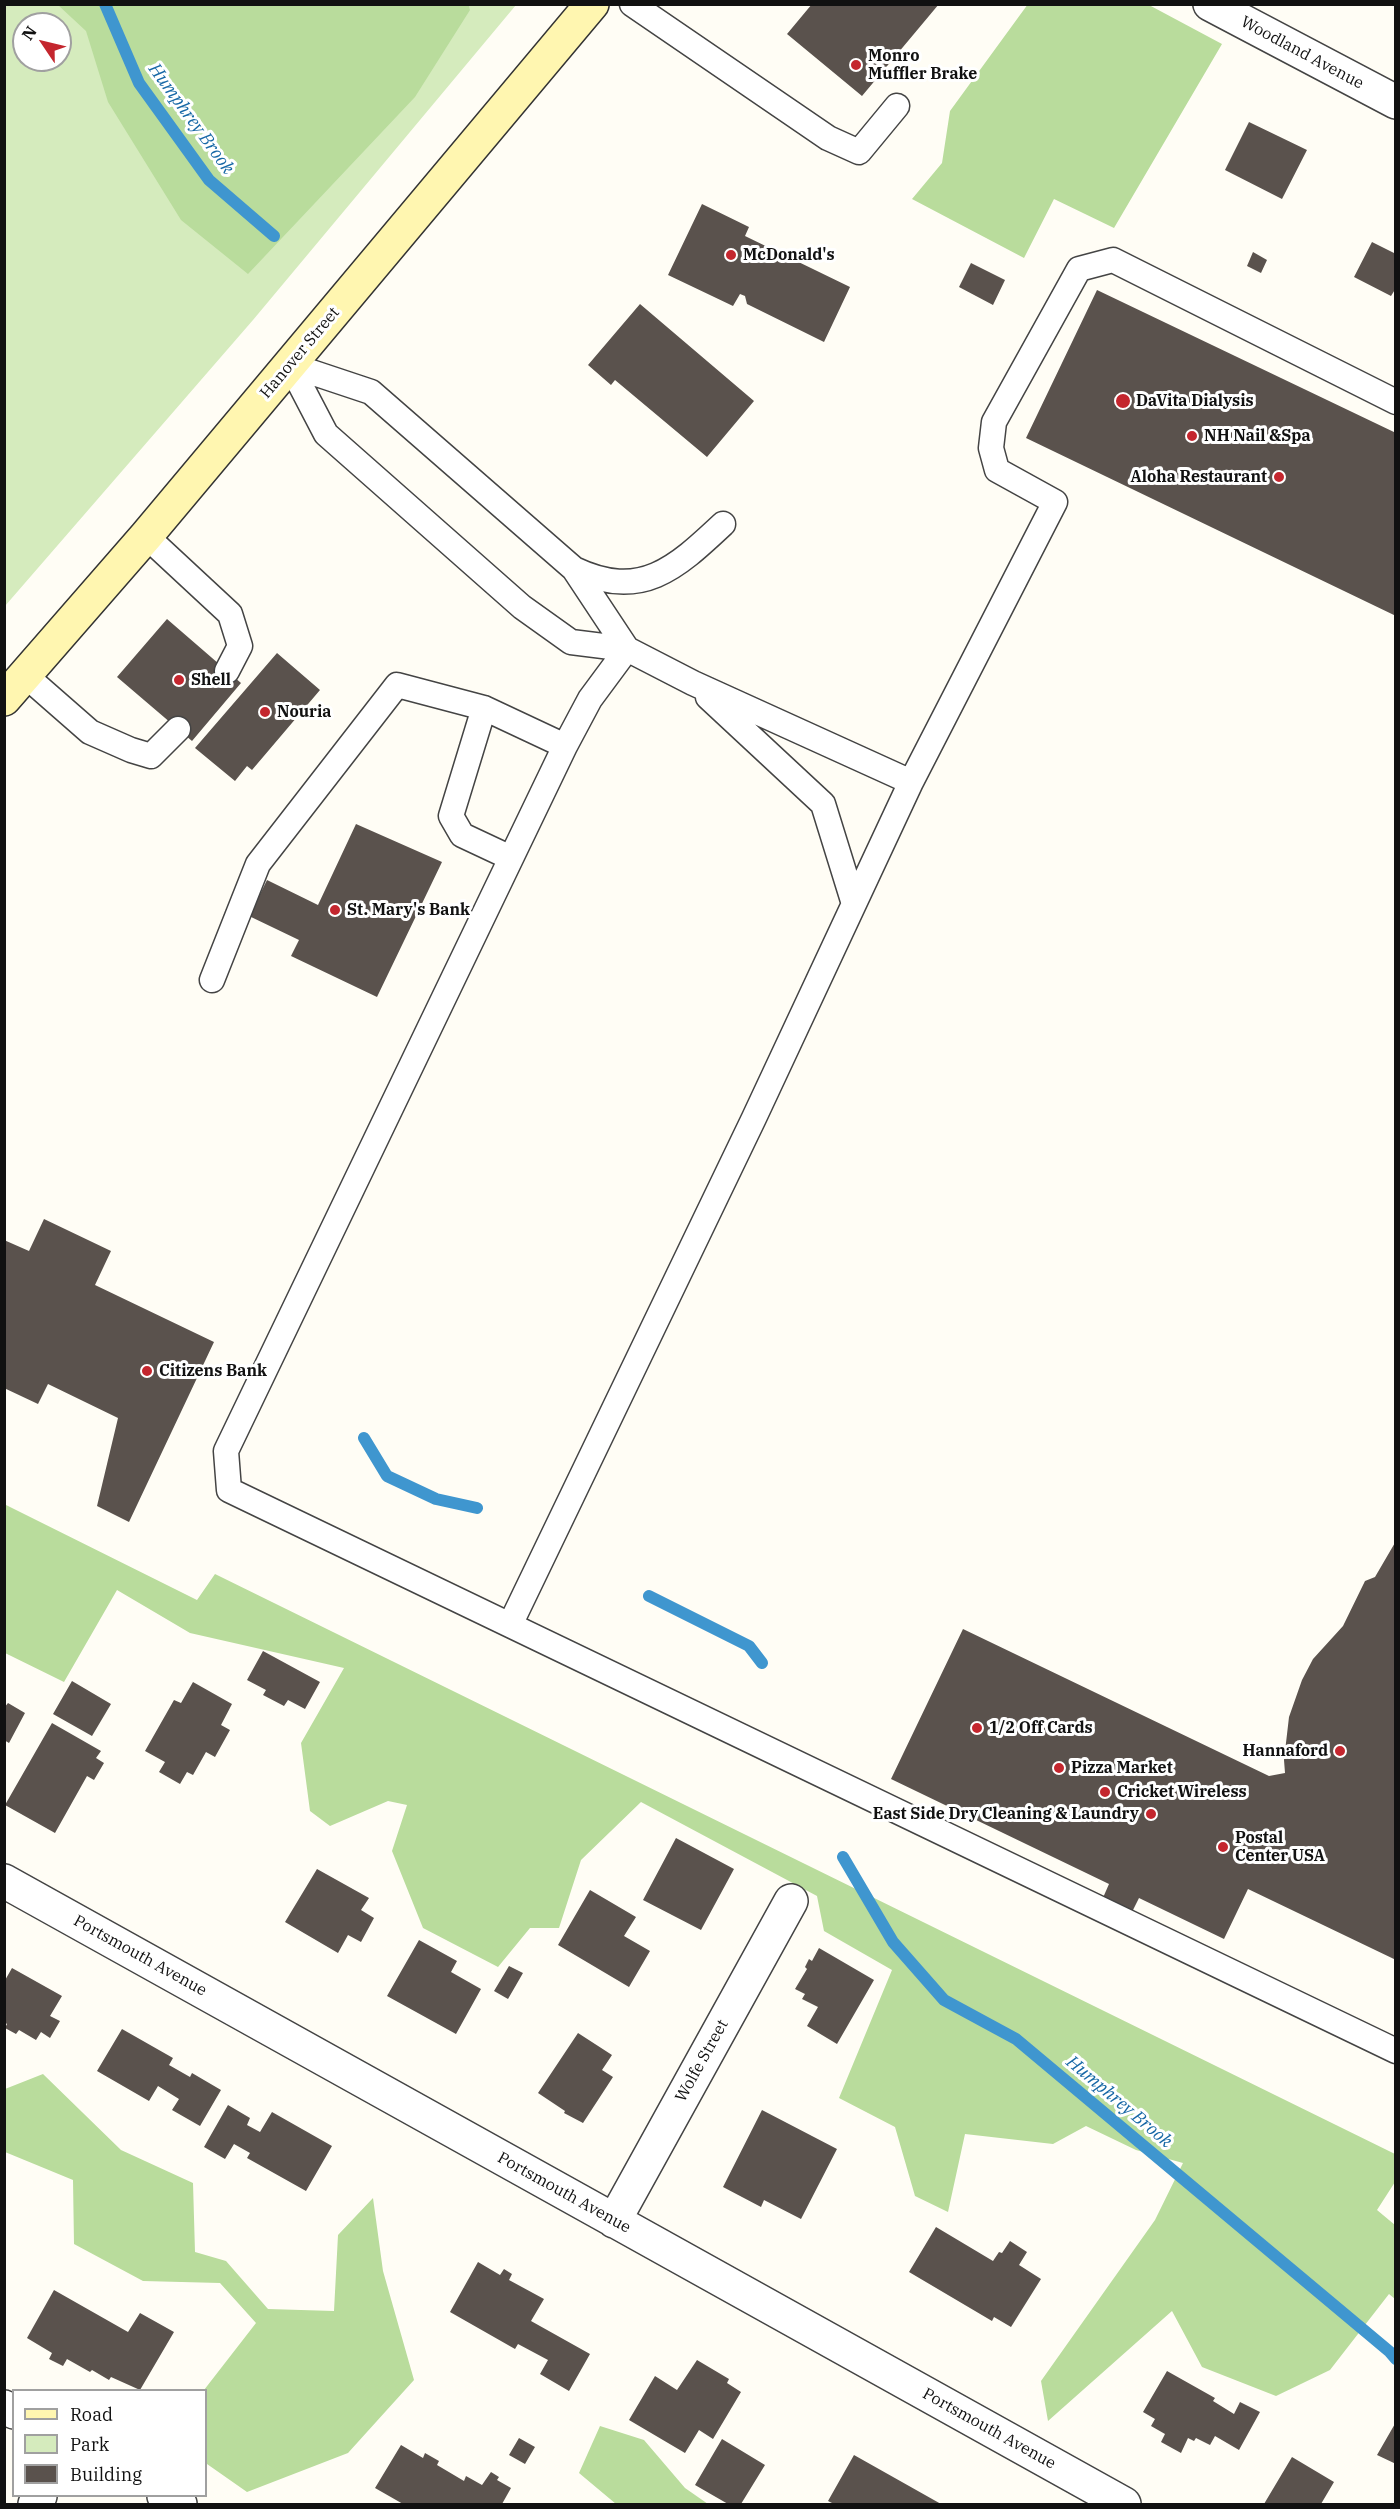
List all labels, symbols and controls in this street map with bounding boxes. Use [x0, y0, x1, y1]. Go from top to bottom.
north arrow [12, 12, 72, 72]
street label: Woodland Avenue [1237, 13, 1367, 93]
text: N [17, 22, 41, 44]
place label: Monro Muffler Brake [868, 46, 977, 84]
marker: Monro Muffler Brake [849, 58, 863, 72]
water label: Humphrey Brook [144, 59, 238, 179]
place label: McDonald's [743, 245, 835, 265]
marker: McDonald's [724, 248, 738, 262]
street label: Hanover Street [256, 304, 344, 402]
place label: DaVita Dialysis [1136, 391, 1254, 411]
marker: DaVita Dialysis [1114, 392, 1132, 410]
place label: NH Nail &Spa [1204, 426, 1311, 446]
marker: NH Nail &Spa [1185, 429, 1199, 443]
place label: Aloha Restaurant [1131, 467, 1267, 487]
marker: Aloha Restaurant [1272, 470, 1286, 484]
place label: Shell [191, 670, 231, 690]
marker: Shell [172, 673, 186, 687]
place label: Nouria [277, 702, 331, 722]
marker: Nouria [258, 705, 272, 719]
place label: St. Mary's Bank [347, 900, 470, 920]
marker: St. Mary's Bank [328, 903, 342, 917]
place label: Citizens Bank [159, 1361, 267, 1381]
marker: Citizens Bank [140, 1364, 154, 1378]
place label: 1/2 Off Cards [989, 1718, 1093, 1738]
marker: 1/2 Off Cards [970, 1721, 984, 1735]
place label: Hannaford [1243, 1741, 1328, 1761]
marker: Hannaford [1333, 1744, 1347, 1758]
place label: Pizza Market [1071, 1758, 1173, 1778]
marker: Pizza Market [1052, 1761, 1066, 1775]
place label: Cricket Wireless [1117, 1782, 1247, 1802]
marker: Cricket Wireless [1098, 1785, 1112, 1799]
place label: East Side Dry Cleaning & Laundry [873, 1804, 1139, 1824]
marker: East Side Dry Cleaning & Laundry [1144, 1807, 1158, 1821]
place label: Postal Center USA [1235, 1828, 1325, 1866]
marker: Postal Center USA [1216, 1840, 1230, 1854]
street label: Portsmouth Avenue [70, 1911, 210, 2001]
street label: Wolfe Street [671, 2016, 733, 2106]
water label: Humphrey Brook [1062, 2051, 1176, 2153]
street label: Portsmouth Avenue [494, 2148, 634, 2238]
street label: Portsmouth Avenue [919, 2384, 1059, 2474]
legend [12, 2389, 207, 2497]
text: Road [70, 2403, 113, 2426]
text: Park [70, 2433, 109, 2456]
text: Building [70, 2463, 142, 2486]

